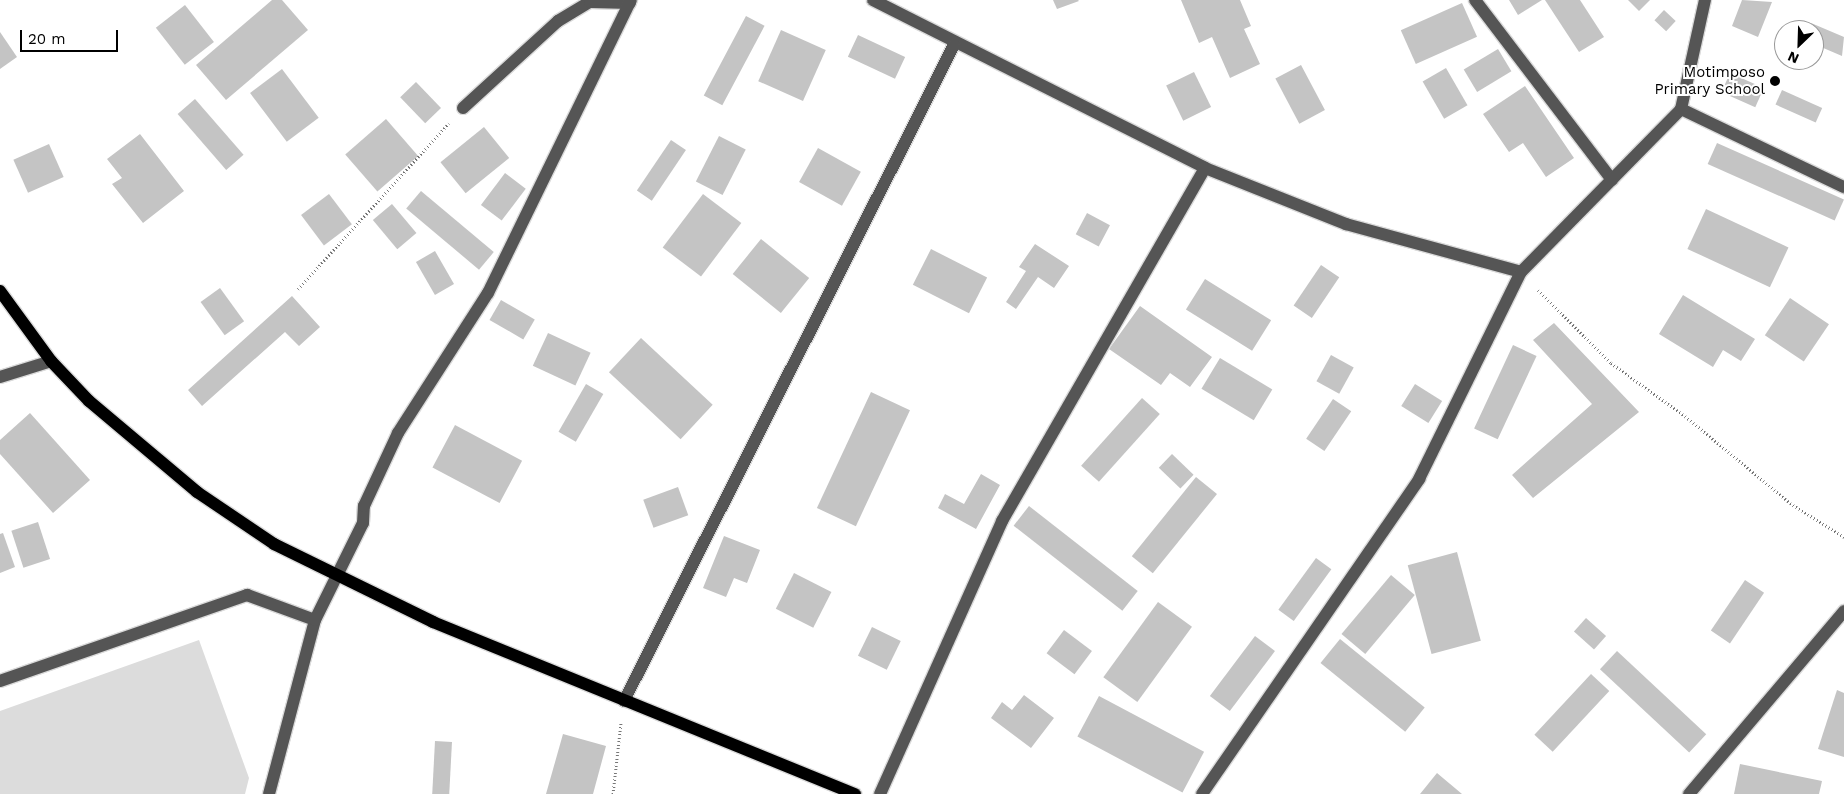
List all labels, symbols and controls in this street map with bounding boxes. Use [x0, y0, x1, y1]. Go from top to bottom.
scale bar [22, 20, 120, 52]
north arrow [1774, 20, 1824, 70]
text: 20 m [28, 30, 66, 48]
text: N [1785, 48, 1801, 67]
place label: Motimposo Primary School [1654, 63, 1765, 98]
marker: Motimposo Primary School [1769, 75, 1781, 87]

